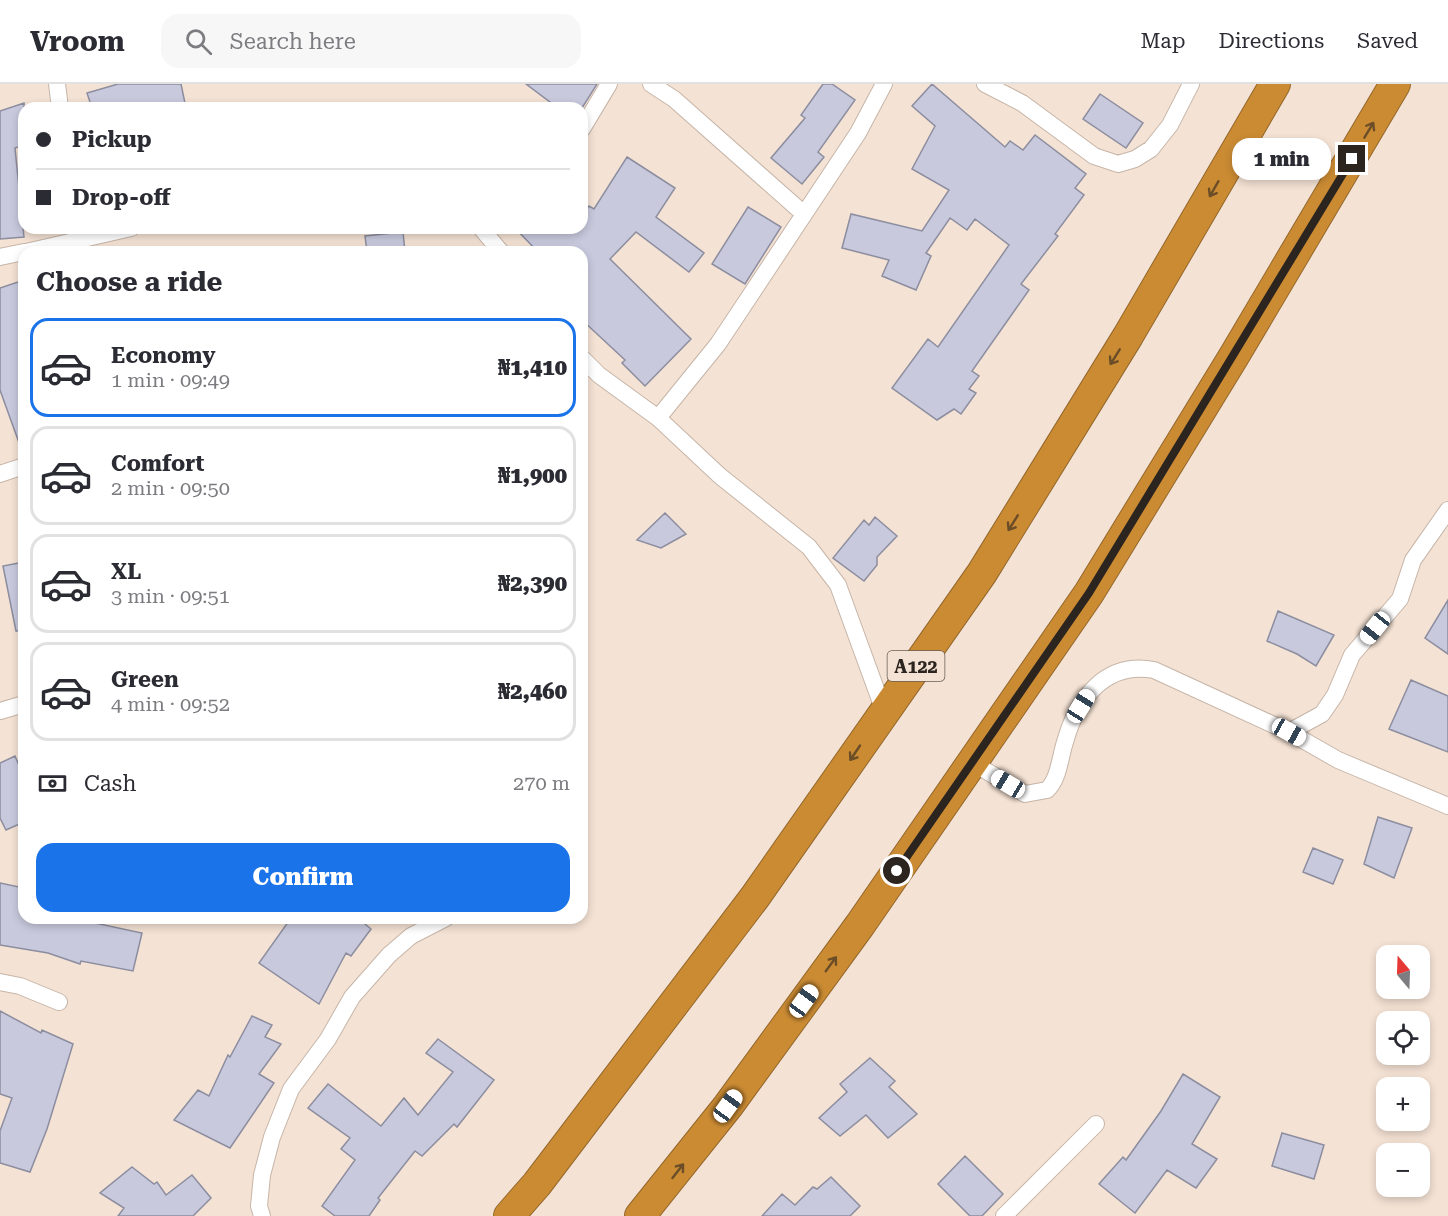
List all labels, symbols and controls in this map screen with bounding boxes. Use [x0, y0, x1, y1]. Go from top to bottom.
search box [161, 14, 581, 68]
text: Vroom [30, 25, 125, 58]
icon: search [182, 25, 215, 58]
text: Search here [230, 29, 356, 54]
text: Map [1141, 29, 1185, 53]
text: Directions [1218, 29, 1324, 53]
text: Saved [1357, 29, 1418, 53]
one-way arrow [1363, 122, 1375, 139]
text: Pickup [72, 127, 152, 152]
callout: 1 min [1232, 138, 1331, 180]
route end [1338, 145, 1365, 172]
text: 1 min [1253, 147, 1310, 171]
one-way arrow [1207, 180, 1219, 197]
text: Drop-off [72, 185, 170, 210]
text: Choose a ride [36, 266, 222, 298]
icon: car [39, 341, 93, 395]
text: Economy [111, 343, 215, 368]
one-way arrow [1109, 348, 1121, 365]
text: ₦1,410 [498, 355, 567, 380]
text: 1 min · 09:49 [111, 368, 230, 392]
icon: car [39, 449, 93, 503]
text: Comfort [111, 451, 204, 476]
text: ₦1,900 [498, 463, 567, 488]
text: 2 min · 09:50 [111, 476, 230, 500]
one-way arrow [1006, 514, 1018, 531]
icon: car [39, 557, 93, 611]
text: XL [111, 559, 141, 584]
text: ₦2,390 [498, 571, 567, 596]
text: 3 min · 09:51 [111, 584, 230, 608]
car [1357, 608, 1393, 648]
road number: A122 [888, 651, 944, 681]
icon: car [39, 665, 93, 719]
text: Green [111, 667, 179, 692]
text: ₦2,460 [498, 679, 567, 704]
car [1064, 686, 1098, 726]
text: 4 min · 09:52 [111, 692, 230, 716]
car [1269, 715, 1309, 749]
one-way arrow [849, 745, 861, 761]
icon: cash [36, 767, 69, 800]
car [988, 767, 1028, 801]
text: Cash [84, 771, 136, 796]
text: 270 m [513, 771, 570, 795]
button: Confirm [36, 843, 570, 912]
route start [883, 857, 910, 884]
north arrow [1376, 945, 1430, 999]
map controls [1376, 945, 1430, 1197]
one-way arrow [825, 956, 838, 972]
car [786, 981, 822, 1021]
button: locate [1376, 1011, 1430, 1065]
button: + [1376, 1077, 1430, 1131]
car [710, 1086, 746, 1126]
button: − [1376, 1143, 1430, 1197]
one-way arrow [671, 1163, 684, 1179]

